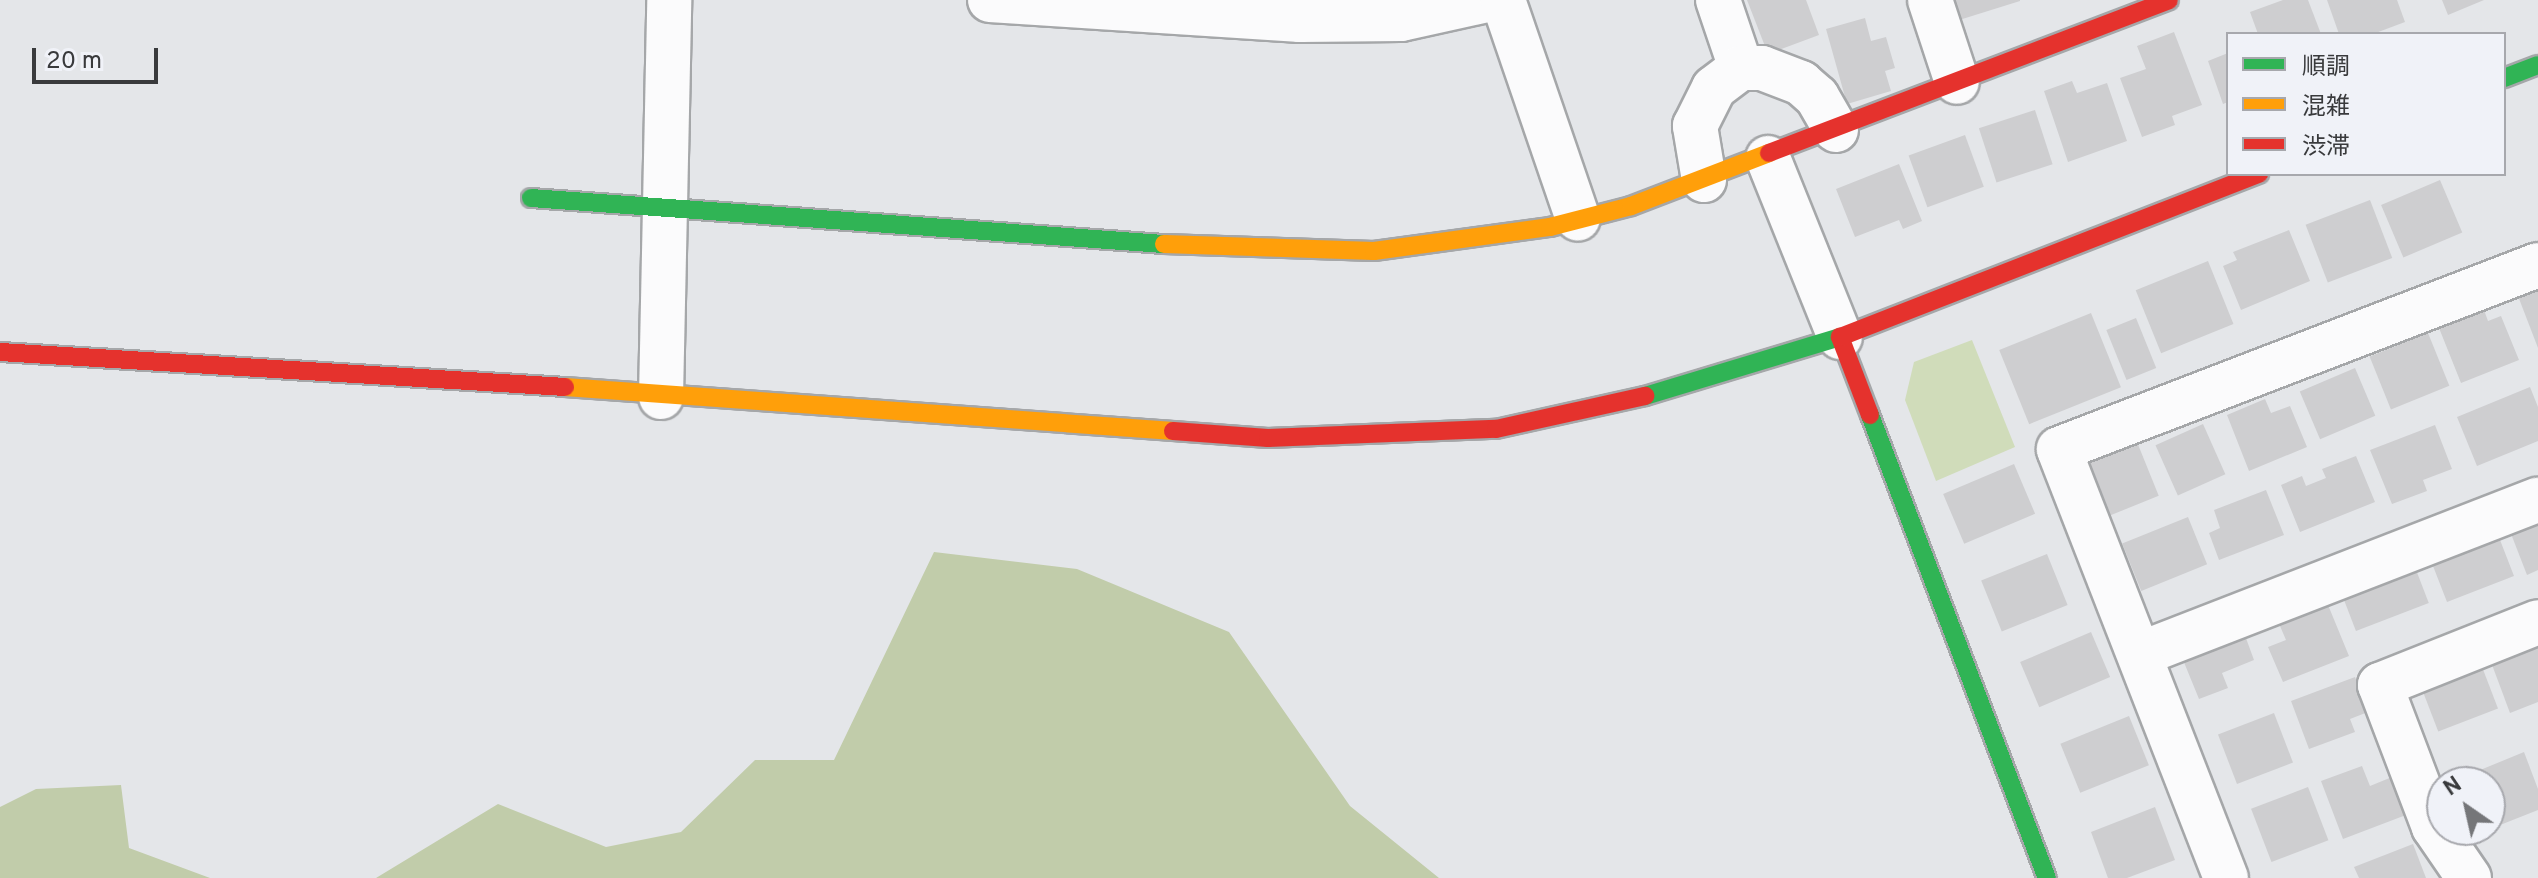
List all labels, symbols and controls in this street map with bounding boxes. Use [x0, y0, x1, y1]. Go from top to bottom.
scale bar [36, 32, 162, 82]
legend [2226, 32, 2506, 176]
text: 20 m [46, 47, 102, 77]
text: 順調 [2302, 53, 2350, 83]
text: 混雑 [2302, 93, 2350, 123]
text: 渋滞 [2302, 133, 2350, 163]
north arrow [2426, 766, 2506, 846]
text: N [2439, 772, 2468, 803]

